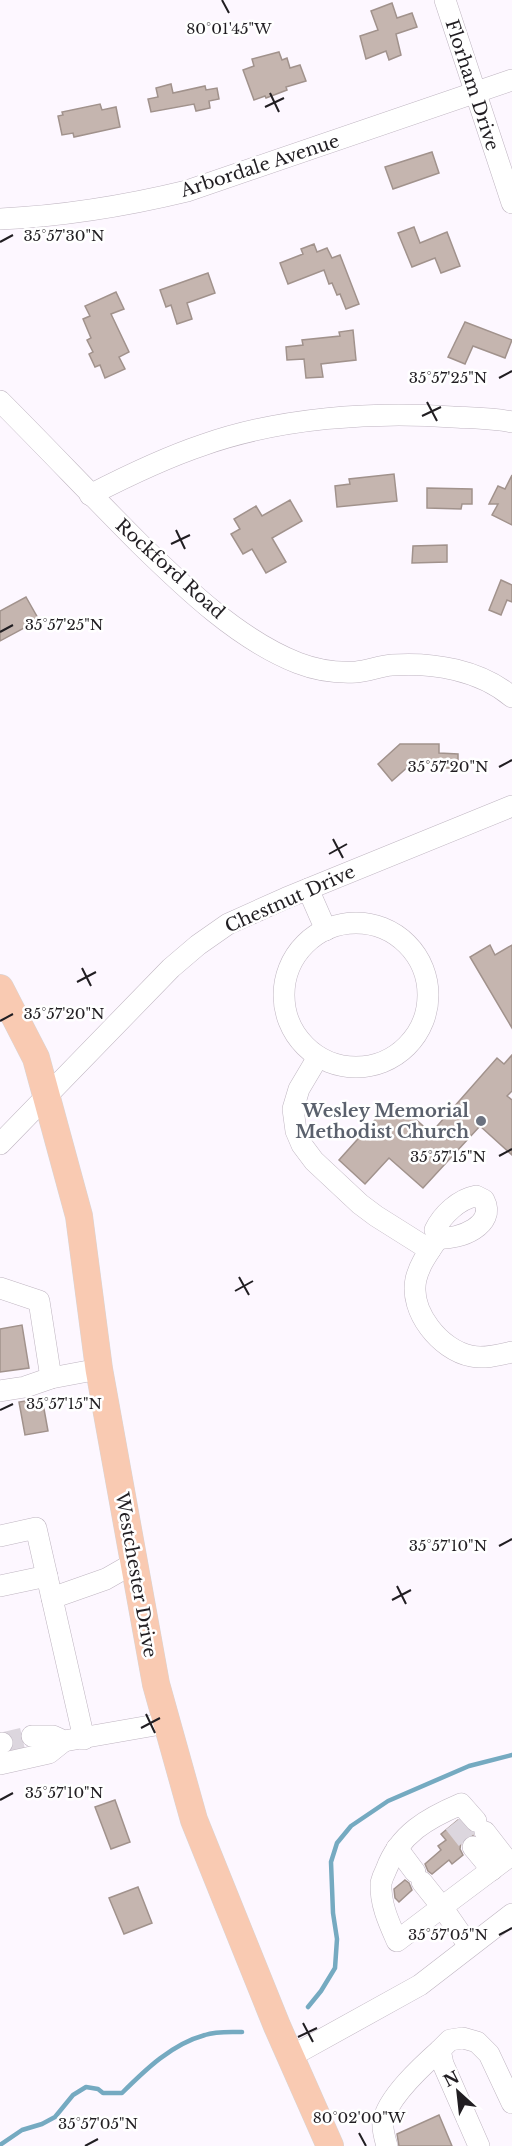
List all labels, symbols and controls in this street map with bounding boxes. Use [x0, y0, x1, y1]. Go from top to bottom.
street label: Florham Drive [440, 17, 504, 153]
text: 80°01'45"W [186, 19, 272, 38]
street label: Arbordale Avenue [177, 130, 342, 202]
text: 35°57'30"N [24, 226, 104, 245]
text: 35°57'25"N [409, 368, 487, 387]
street label: Rockford Road [111, 514, 229, 624]
text: 35°57'25"N [25, 615, 103, 634]
text: 35°57'20"N [408, 757, 488, 776]
street label: Chestnut Drive [222, 860, 358, 938]
text: 35°57'20"N [24, 1004, 104, 1023]
place label: Wesley Memorial Methodist Church [295, 1100, 470, 1143]
marker: Wesley Memorial Methodist Church [474, 1114, 488, 1128]
text: 35°57'15"N [410, 1147, 486, 1166]
text: 35°57'15"N [26, 1394, 102, 1413]
street label: Westchester Drive [110, 1490, 161, 1659]
text: 35°57'10"N [409, 1536, 487, 1555]
text: 35°57'10"N [25, 1783, 103, 1802]
text: 35°57'05"N [408, 1925, 488, 1944]
north arrow [428, 2062, 488, 2122]
text: N [440, 2066, 462, 2091]
text: 80°02'00"W [313, 2108, 406, 2127]
text: 35°57'05"N [58, 2114, 138, 2133]

